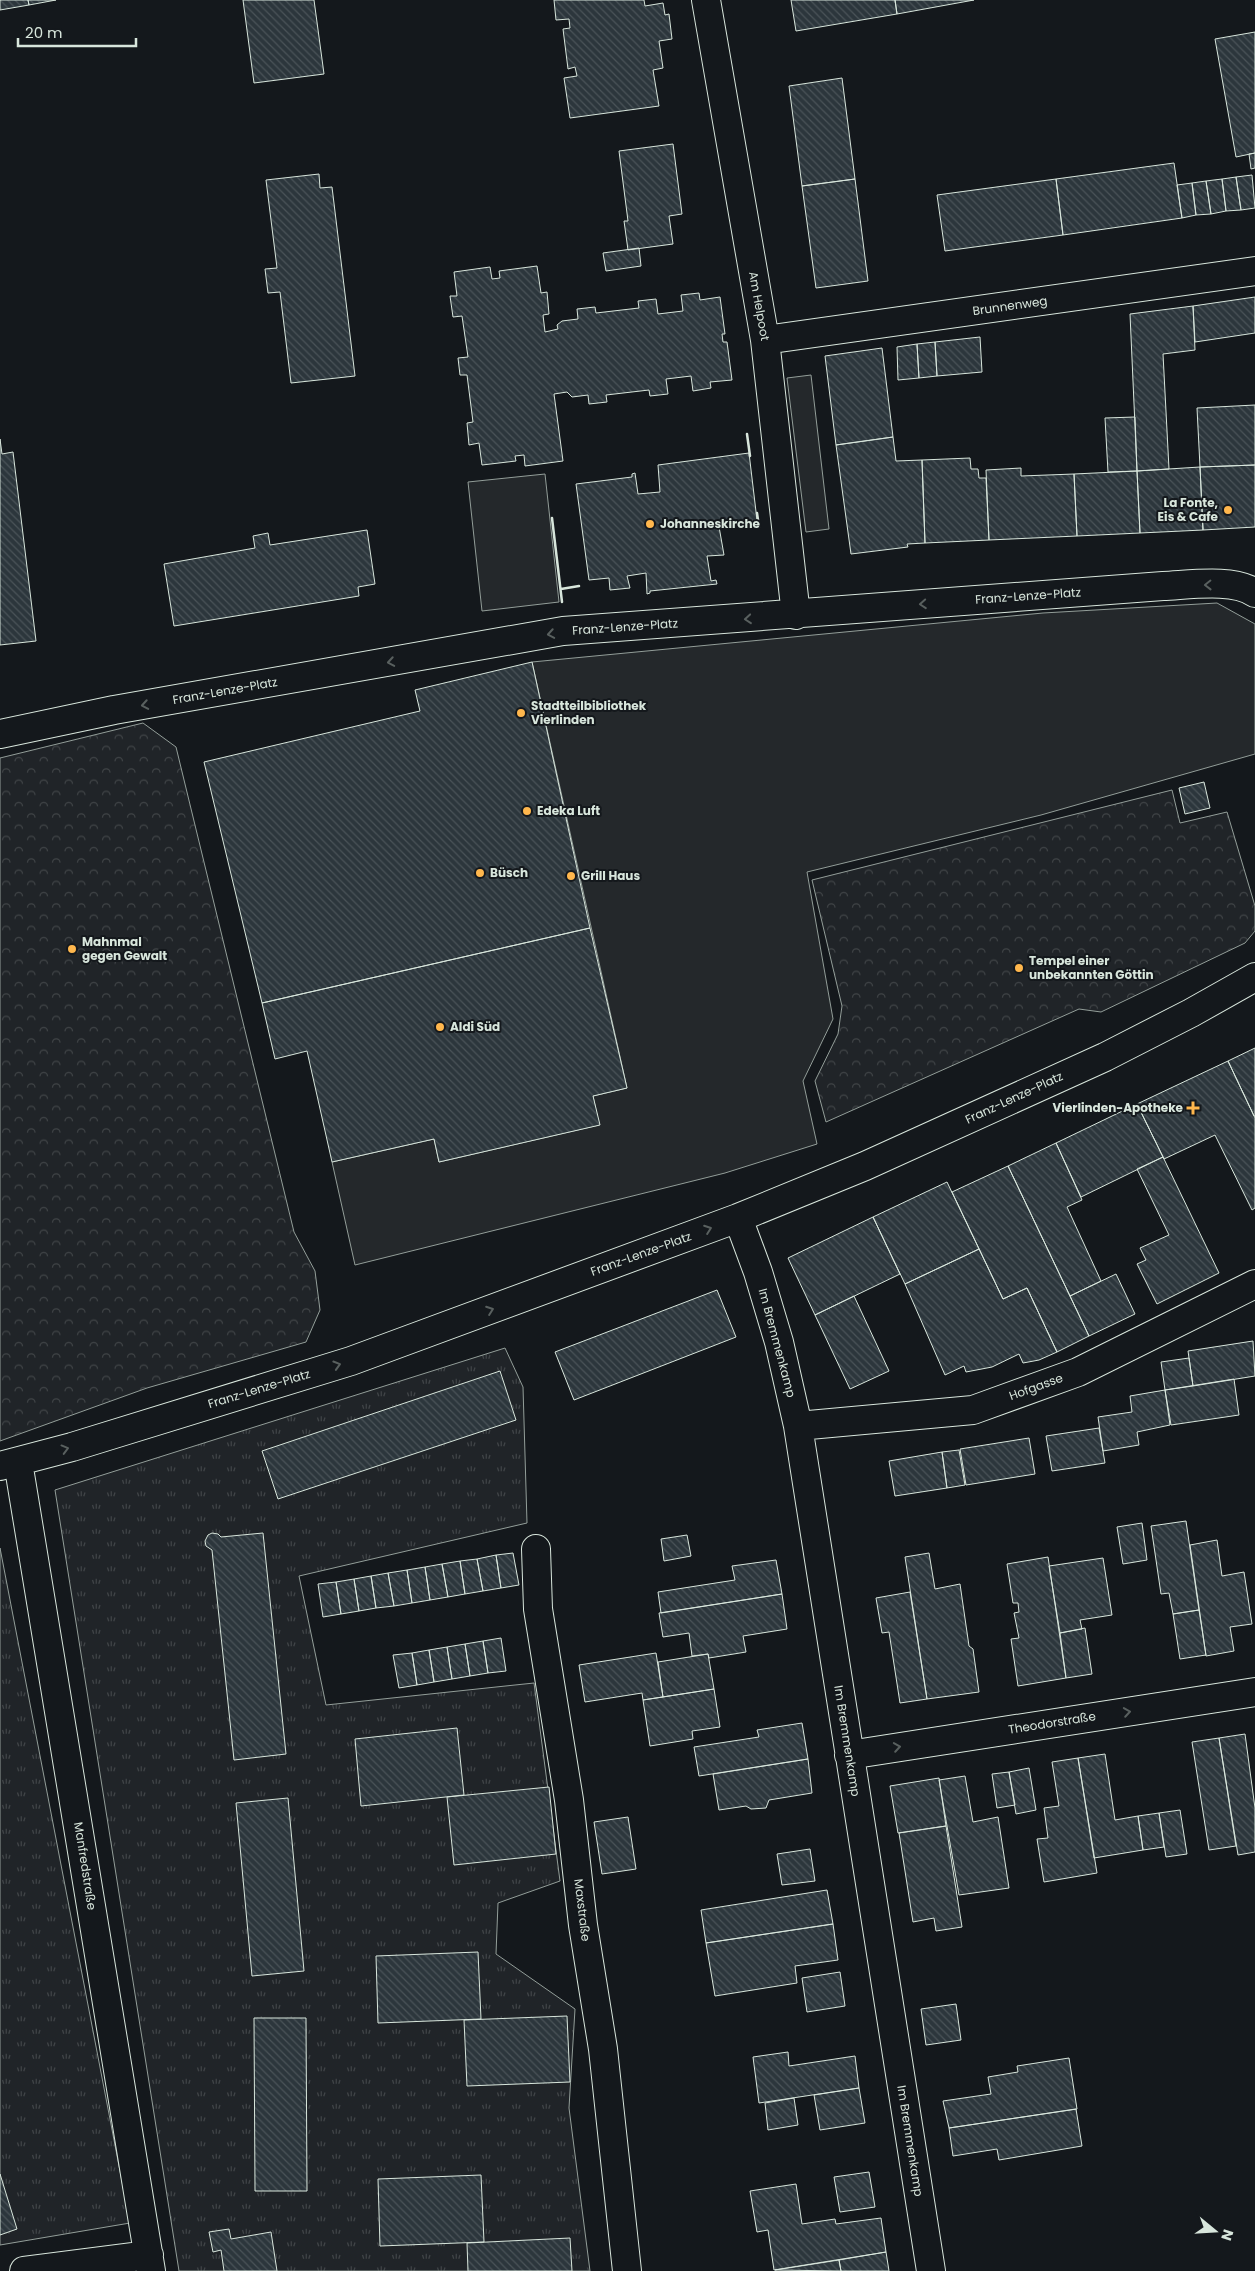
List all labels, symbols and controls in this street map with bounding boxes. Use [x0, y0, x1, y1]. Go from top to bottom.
scale bar [18, 15, 135, 47]
text: 20 m [25, 22, 63, 43]
street label: Am Helpoot [745, 270, 774, 342]
street label: Brunnenweg [971, 292, 1048, 319]
place label: La Fonte, Eis & Cafe [1158, 494, 1219, 525]
marker: La Fonte, Eis & Cafe [1222, 504, 1234, 516]
place label: Johanneskirche [660, 515, 761, 532]
marker: Johanneskirche [644, 518, 656, 530]
one-way arrow [1204, 580, 1212, 590]
street label: Franz-Lenze-Platz [974, 583, 1081, 608]
one-way arrow [919, 598, 927, 609]
one-way arrow [744, 613, 752, 624]
street label: Franz-Lenze-Platz [571, 614, 678, 639]
one-way arrow [547, 628, 555, 638]
one-way arrow [387, 656, 395, 666]
street label: Franz-Lenze-Platz [171, 673, 279, 708]
place label: Stadtteilbibliothek Vierlinden [531, 697, 647, 728]
one-way arrow [140, 699, 149, 709]
marker: Stadtteilbibliothek Vierlinden [515, 707, 527, 719]
place label: Edeka Luft [537, 802, 600, 819]
marker: Edeka Luft [521, 805, 533, 817]
place label: Büsch [490, 864, 528, 881]
marker: Büsch [474, 867, 486, 879]
place label: Grill Haus [581, 867, 640, 884]
marker: Grill Haus [565, 870, 577, 882]
place label: Mahnmal gegen Gewalt [82, 933, 167, 964]
marker: Mahnmal gegen Gewalt [66, 943, 78, 955]
place label: Tempel einer unbekannten Göttin [1029, 952, 1154, 983]
marker: Tempel einer unbekannten Göttin [1013, 962, 1025, 974]
place label: Aldi Süd [450, 1018, 500, 1035]
marker: Aldi Süd [434, 1021, 446, 1033]
street label: Franz-Lenze-Platz [962, 1067, 1065, 1128]
place label: Vierlinden-Apotheke [1053, 1099, 1184, 1116]
marker: Vierlinden-Apotheke [1187, 1102, 1199, 1114]
one-way arrow [703, 1225, 712, 1235]
street label: Franz-Lenze-Platz [588, 1227, 694, 1280]
street label: Im Bremmenkamp [755, 1286, 800, 1399]
one-way arrow [485, 1306, 494, 1316]
one-way arrow [332, 1361, 341, 1371]
street label: Franz-Lenze-Platz [206, 1365, 312, 1412]
street label: Hofgasse [1007, 1369, 1065, 1404]
one-way arrow [60, 1444, 69, 1455]
street label: Im Bremmenkamp [830, 1684, 865, 1798]
street label: Theodorstraße [1007, 1707, 1097, 1738]
one-way arrow [1122, 1707, 1131, 1717]
one-way arrow [893, 1743, 901, 1753]
street label: Manfredstraße [70, 1821, 101, 1911]
street label: Maxstraße [570, 1878, 595, 1942]
street label: Im Bremmenkamp [893, 2084, 928, 2198]
north arrow [1190, 2206, 1240, 2256]
text: N [1216, 2227, 1239, 2243]

